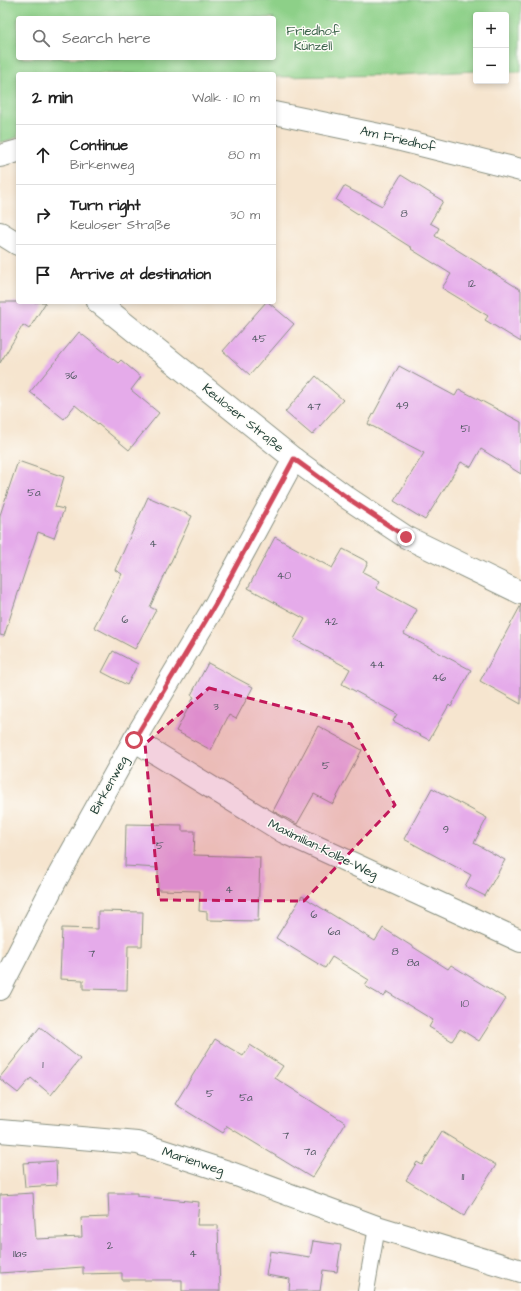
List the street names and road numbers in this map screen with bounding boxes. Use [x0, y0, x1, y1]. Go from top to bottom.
street label: Am Friedhof [358, 122, 438, 156]
street label: Keuloser Straße [198, 379, 288, 457]
street label: Birkenweg [86, 752, 133, 818]
street label: Maximilian-Kolbe-Weg [265, 815, 381, 884]
street label: Marienweg [159, 1143, 227, 1181]

